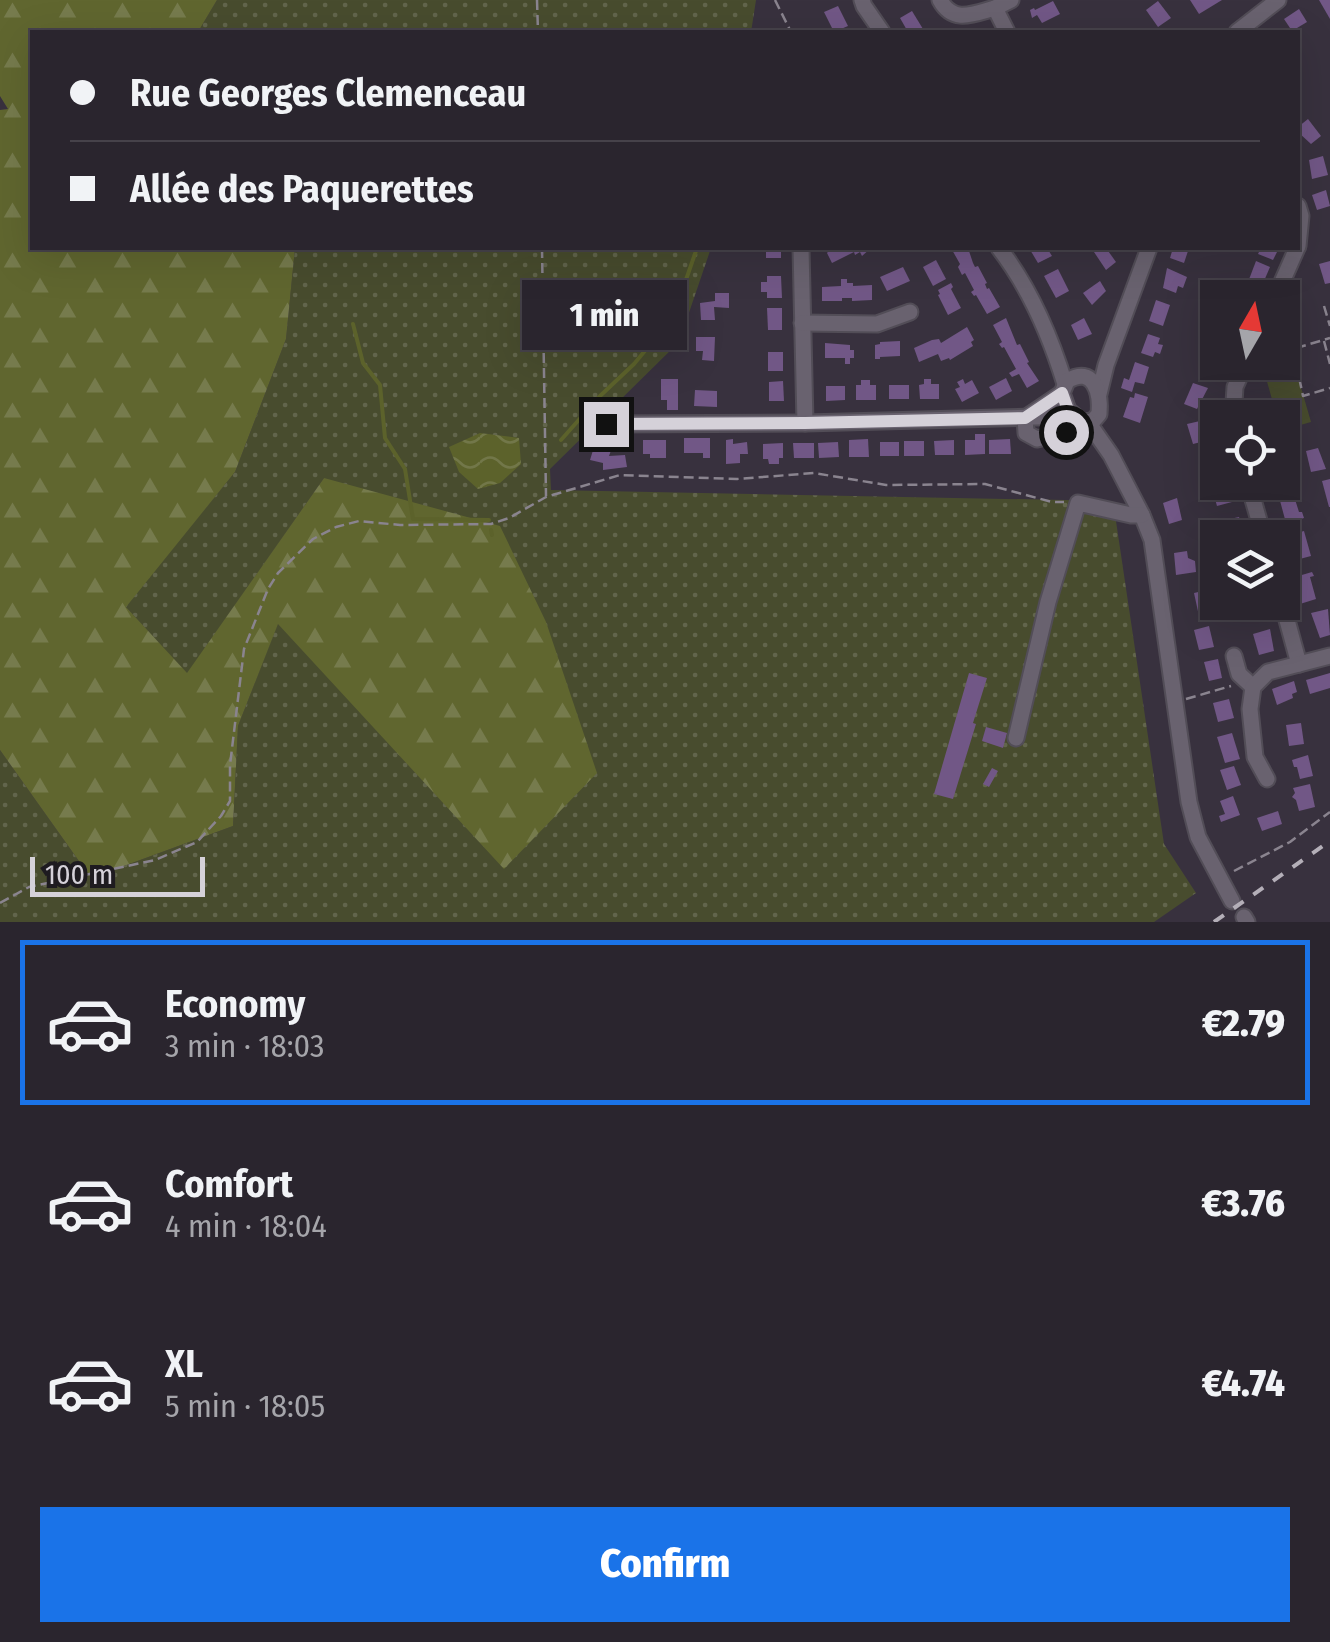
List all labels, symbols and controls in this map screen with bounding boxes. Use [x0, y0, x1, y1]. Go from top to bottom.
text: Rue Georges Clemenceau [130, 70, 526, 116]
text: Allée des Paquerettes [130, 166, 474, 212]
callout: 1 min [524, 279, 688, 349]
north arrow [1200, 280, 1300, 380]
map controls [1200, 280, 1300, 620]
text: 1 min [570, 296, 639, 334]
button: locate [1200, 400, 1300, 500]
route end [584, 402, 629, 447]
route start [1044, 410, 1089, 455]
button: layers [1200, 520, 1300, 620]
scale bar [30, 852, 205, 896]
text: 100 m [45, 858, 113, 891]
icon: car [45, 978, 135, 1068]
text: Economy [165, 981, 305, 1027]
text: €2.79 [1202, 1000, 1285, 1046]
text: 3 min · 18:03 [165, 1027, 324, 1065]
icon: car [45, 1158, 135, 1248]
text: Comfort [165, 1161, 293, 1207]
text: €3.76 [1201, 1180, 1285, 1226]
text: 4 min · 18:04 [165, 1207, 327, 1245]
icon: car [45, 1338, 135, 1428]
text: XL [165, 1341, 203, 1387]
text: €4.74 [1202, 1360, 1285, 1406]
text: 5 min · 18:05 [165, 1387, 325, 1425]
button: Confirm [40, 1507, 1290, 1622]

